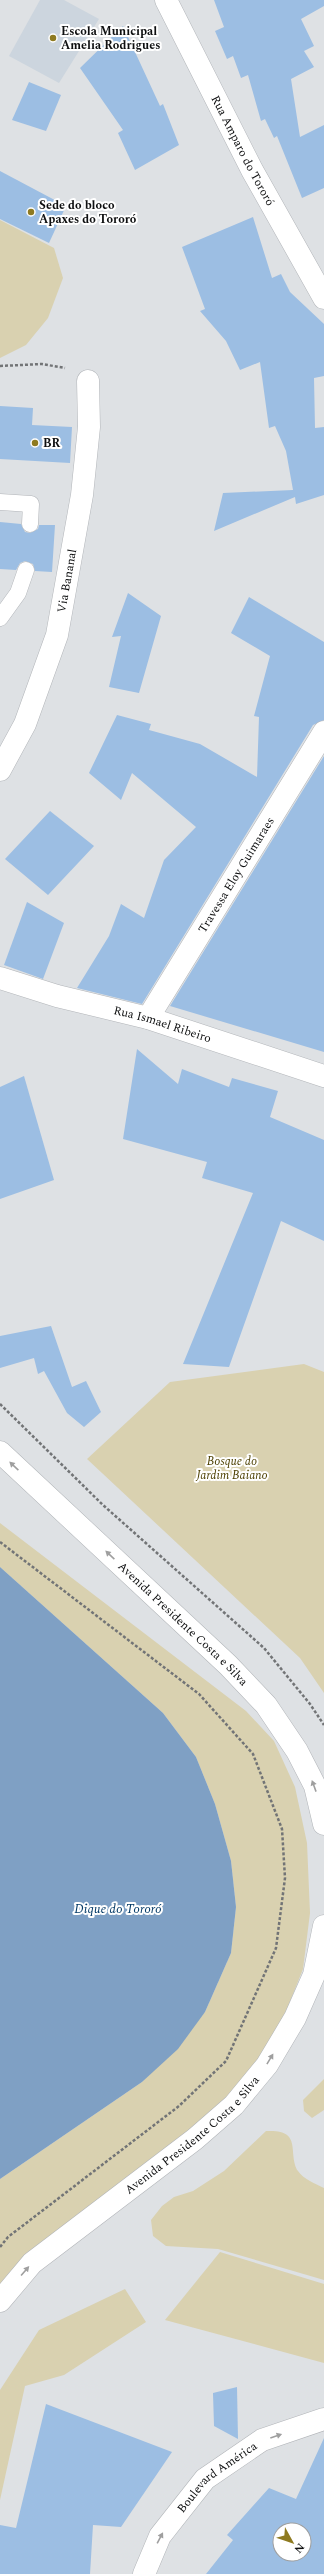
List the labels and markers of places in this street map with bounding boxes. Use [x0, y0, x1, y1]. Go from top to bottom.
place label: Escola Municipal Amelia Rodrigues [61, 22, 160, 55]
marker: Escola Municipal Amelia Rodrigues [48, 33, 58, 43]
place label: Sede do bloco Apaxes do Tororó [39, 196, 137, 229]
marker: Sede do bloco Apaxes do Tororó [26, 207, 36, 217]
place label: BR [43, 434, 60, 453]
marker: BR [30, 438, 40, 448]

